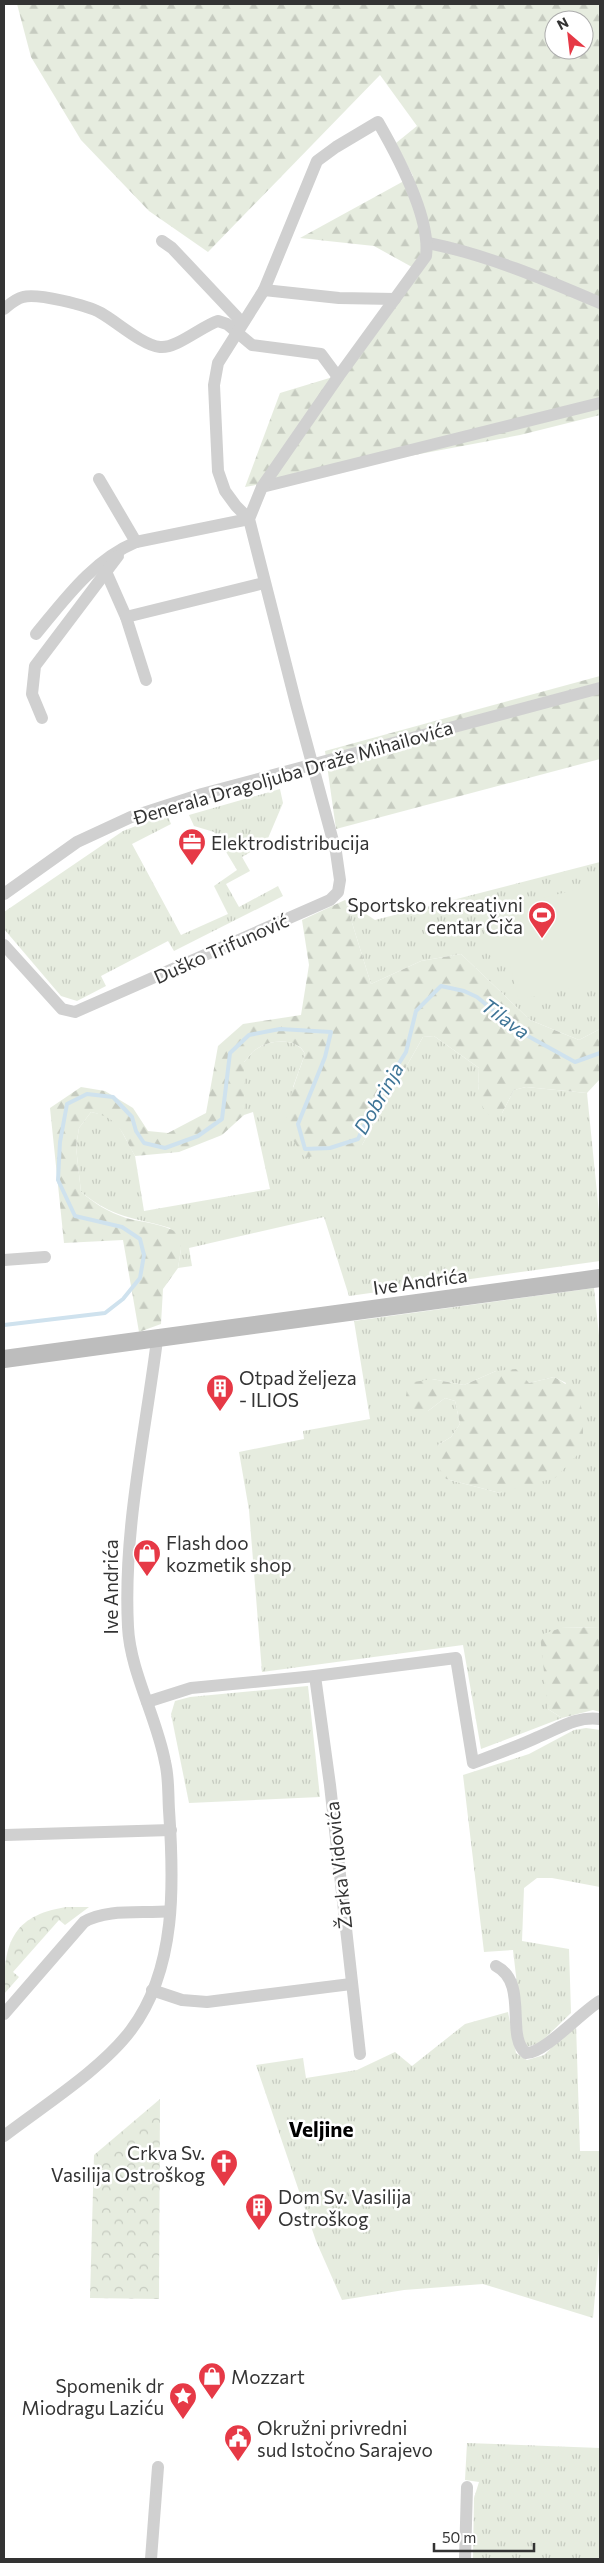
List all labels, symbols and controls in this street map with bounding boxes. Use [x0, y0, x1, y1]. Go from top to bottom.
north arrow [544, 10, 594, 60]
text: N [554, 13, 571, 33]
street label: Đenerala Dragoljuba Draže Mihailovića [130, 715, 456, 829]
office icon: Elektrodistribucija [177, 827, 207, 866]
place label: Elektrodistribucija [211, 831, 369, 854]
place label: Sportsko rekreativni centar Čiča [347, 893, 523, 938]
sports icon: Sportsko rekreativni centar Čiča [527, 900, 557, 939]
street label: Duško Trifunović [150, 908, 292, 988]
water label: Tilava [477, 993, 535, 1043]
water label: Dobrinja [348, 1058, 408, 1138]
street label: Ive Andrića [371, 1263, 469, 1299]
place label: Otpad željeza - ILIOS [239, 1366, 357, 1411]
building icon: Otpad željeza - ILIOS [205, 1373, 235, 1412]
place label: Flash doo kozmetik shop [166, 1531, 292, 1576]
shop icon: Flash doo kozmetik shop [132, 1538, 162, 1577]
street label: Ive Andrića [99, 1539, 122, 1635]
street label: Žarka Vidovića [320, 1800, 356, 1930]
district label: Veljine [288, 2116, 354, 2141]
place label: Crkva Sv. Vasilija Ostroškog [51, 2141, 205, 2186]
church icon: Crkva Sv. Vasilija Ostroškog [209, 2148, 239, 2187]
place label: Dom Sv. Vasilija Ostroškog [278, 2185, 411, 2230]
building icon: Dom Sv. Vasilija Ostroškog [244, 2192, 274, 2231]
shop icon: Mozzart [197, 2361, 227, 2400]
place label: Mozzart [231, 2365, 305, 2388]
place label: Spomenik dr Miodragu Laziću [22, 2374, 164, 2419]
place icon: Spomenik dr Miodragu Laziću [168, 2381, 198, 2420]
place label: Okružni privredni sud Istočno Sarajevo [257, 2416, 433, 2461]
public building icon: Okružni privredni sud Istočno Sarajevo [223, 2423, 253, 2462]
scale bar [434, 2520, 534, 2552]
text: 50 m [442, 2528, 476, 2546]

